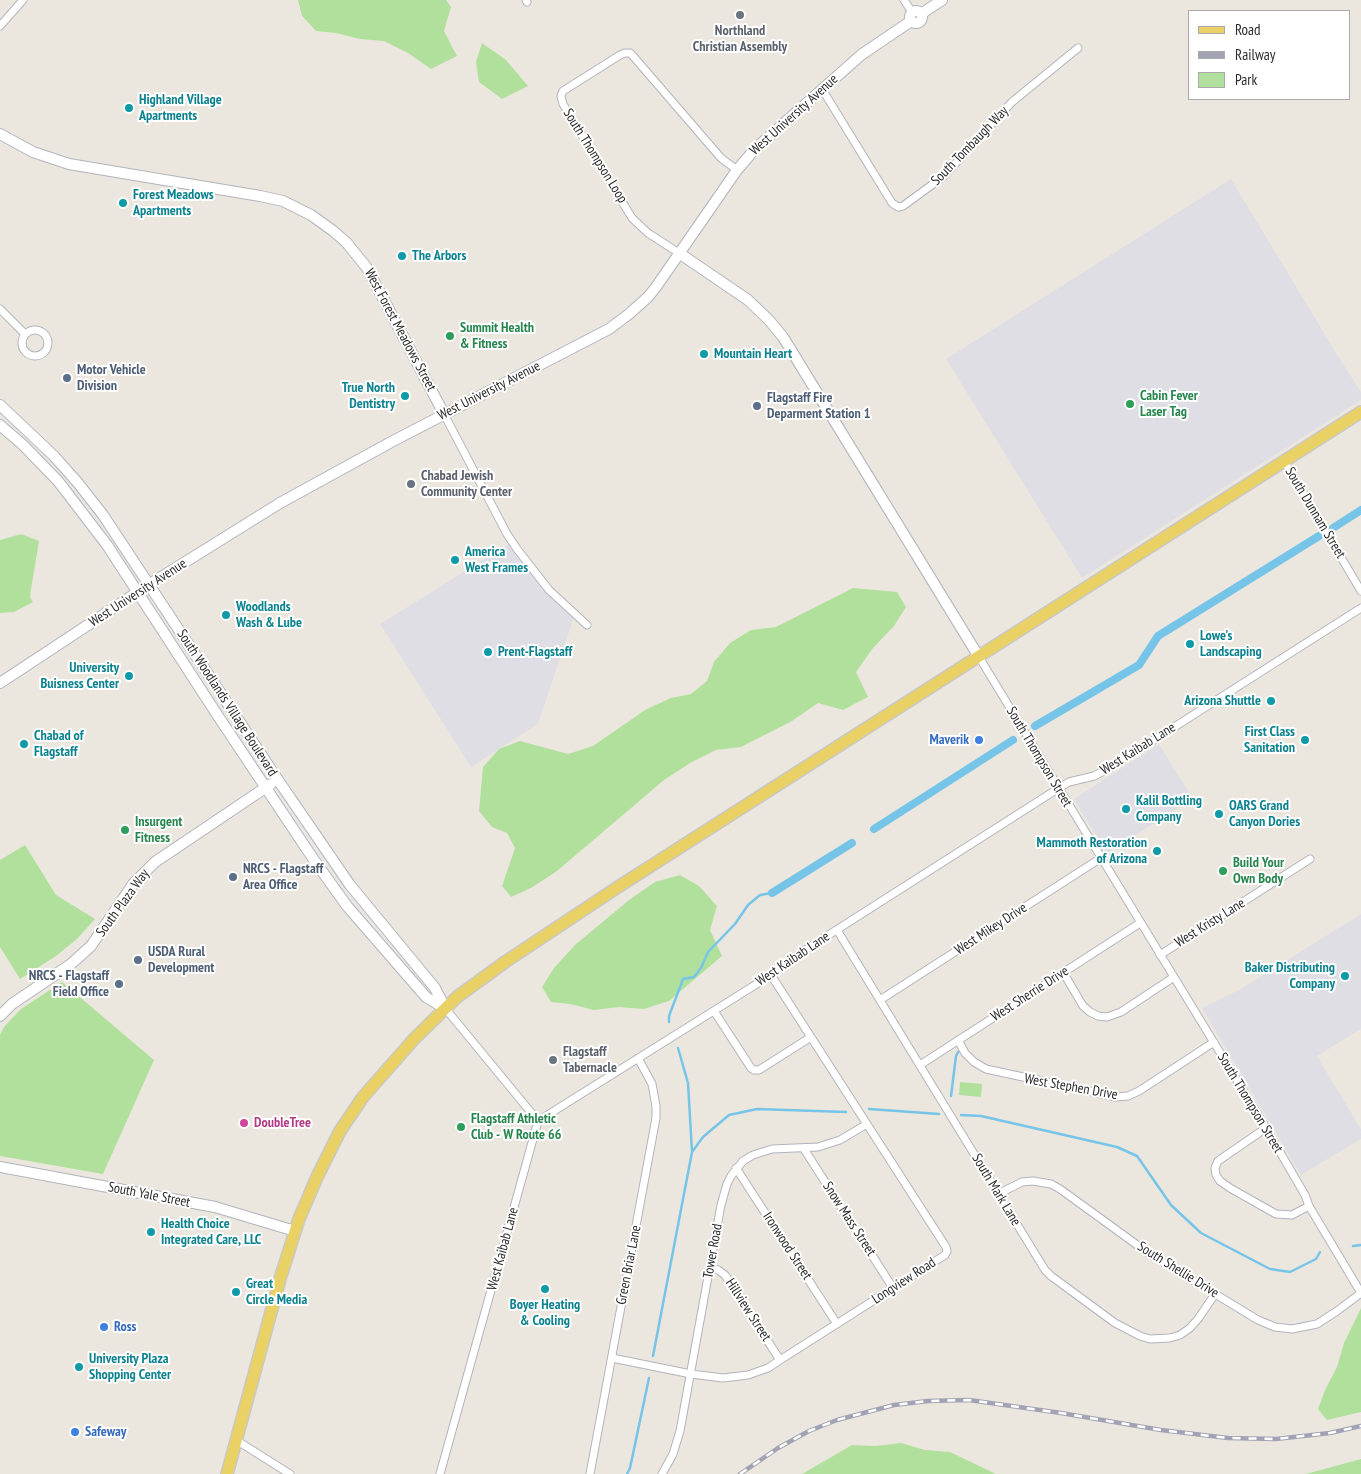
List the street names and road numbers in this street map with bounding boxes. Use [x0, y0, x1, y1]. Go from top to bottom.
street label: West University Avenue [746, 71, 842, 159]
street label: South Tombaugh Way [928, 103, 1012, 189]
street label: South Thompson Loop [559, 106, 631, 206]
street label: West Forest Meadows Street [361, 266, 439, 394]
street label: West University Avenue [435, 358, 543, 424]
street label: South Dunnam Street [1281, 464, 1349, 562]
street label: West University Avenue [86, 555, 190, 631]
street label: South Woodlands Village Boulevard [173, 626, 281, 780]
street label: South Thompson Street [1003, 704, 1075, 810]
street label: West Kaibab Lane [1097, 719, 1179, 779]
street label: South Plaza Way [93, 866, 153, 940]
street label: West Kristy Lane [1172, 895, 1248, 951]
street label: West Mikey Drive [952, 899, 1030, 959]
street label: West Kaibab Lane [753, 928, 833, 990]
street label: West Sherrie Drive [988, 963, 1072, 1025]
street label: South Thompson Street [1214, 1050, 1286, 1156]
street label: West Stephen Drive [1023, 1071, 1119, 1103]
street label: South Mark Lane [968, 1151, 1024, 1229]
street label: South Yale Street [107, 1179, 191, 1211]
street label: Snow Mass Street [819, 1179, 879, 1259]
street label: West Kaibab Lane [484, 1206, 522, 1292]
street label: Ironwood Street [759, 1209, 815, 1283]
street label: Tower Road [700, 1222, 726, 1280]
street label: Green Briar Lane [613, 1224, 645, 1306]
street label: South Shellie Drive [1134, 1238, 1222, 1302]
street label: Longview Road [869, 1254, 939, 1308]
street label: Hillview Street [722, 1275, 774, 1345]

